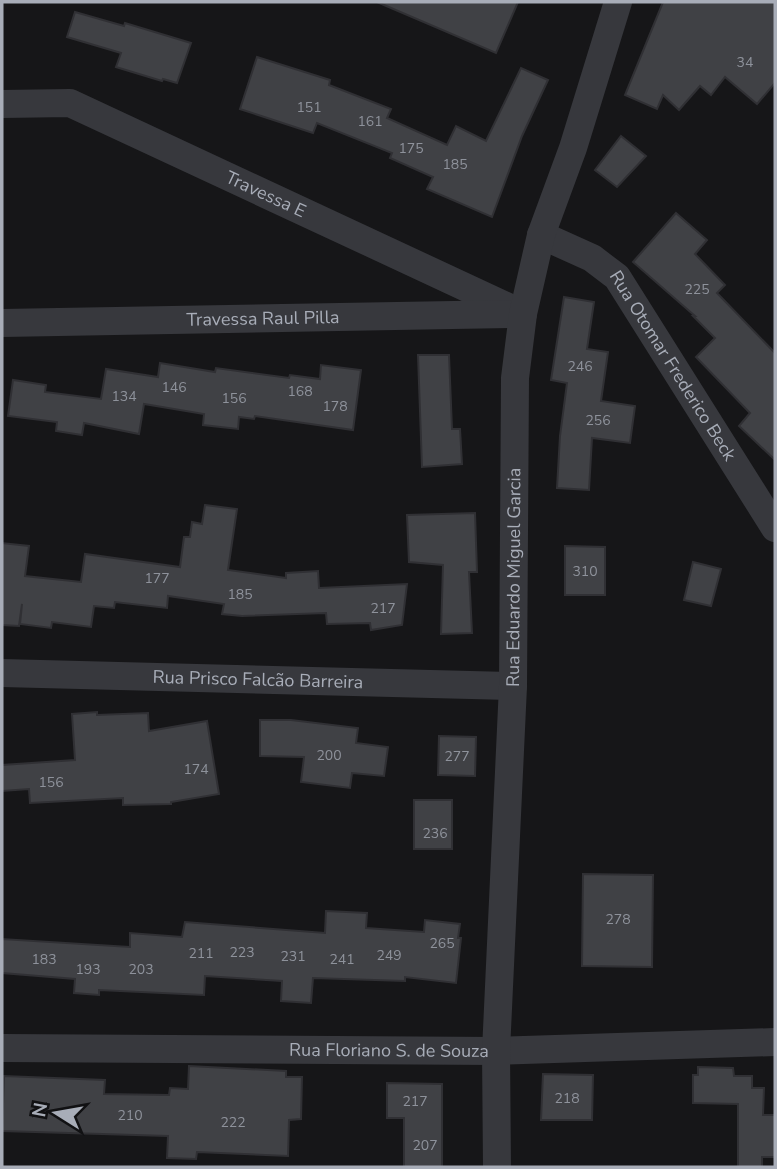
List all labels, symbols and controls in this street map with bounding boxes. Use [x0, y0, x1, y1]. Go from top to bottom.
house number: 34 [737, 53, 753, 72]
house number: 151 [296, 98, 322, 117]
house number: 161 [357, 112, 383, 131]
house number: 175 [398, 139, 424, 158]
house number: 185 [442, 155, 468, 174]
street label: Travessa E [222, 165, 310, 223]
street label: Rua Otomar Frederico Beck [604, 266, 742, 466]
house number: 225 [684, 280, 710, 299]
street label: Travessa Raul Pilla [186, 305, 340, 332]
house number: 246 [567, 357, 593, 376]
house number: 146 [161, 378, 187, 397]
house number: 168 [287, 382, 313, 401]
house number: 134 [111, 387, 137, 406]
house number: 156 [221, 389, 247, 408]
house number: 178 [322, 397, 348, 416]
house number: 256 [585, 411, 611, 430]
street label: Rua Eduardo Miguel Garcia [501, 468, 526, 687]
house number: 310 [572, 562, 598, 581]
house number: 177 [144, 569, 170, 588]
house number: 185 [227, 585, 253, 604]
house number: 217 [370, 599, 396, 618]
street label: Rua Prisco Falcão Barreira [152, 665, 364, 694]
house number: 200 [316, 746, 342, 765]
house number: 277 [444, 747, 470, 766]
house number: 174 [183, 760, 209, 779]
house number: 156 [38, 773, 64, 792]
house number: 236 [422, 824, 448, 843]
house number: 278 [605, 910, 631, 929]
house number: 265 [429, 934, 455, 953]
house number: 223 [229, 943, 255, 962]
house number: 211 [188, 944, 214, 963]
house number: 249 [376, 946, 402, 965]
house number: 231 [280, 947, 306, 966]
house number: 183 [31, 950, 57, 969]
house number: 241 [329, 950, 355, 969]
house number: 193 [75, 960, 101, 979]
house number: 203 [128, 960, 154, 979]
street label: Rua Floriano S. de Souza [289, 1038, 489, 1063]
north arrow [21, 1078, 91, 1148]
house number: 218 [554, 1089, 580, 1108]
house number: 217 [402, 1092, 428, 1111]
text: N [26, 1100, 54, 1119]
house number: 210 [117, 1106, 143, 1125]
house number: 222 [220, 1113, 246, 1132]
house number: 207 [412, 1136, 438, 1155]

